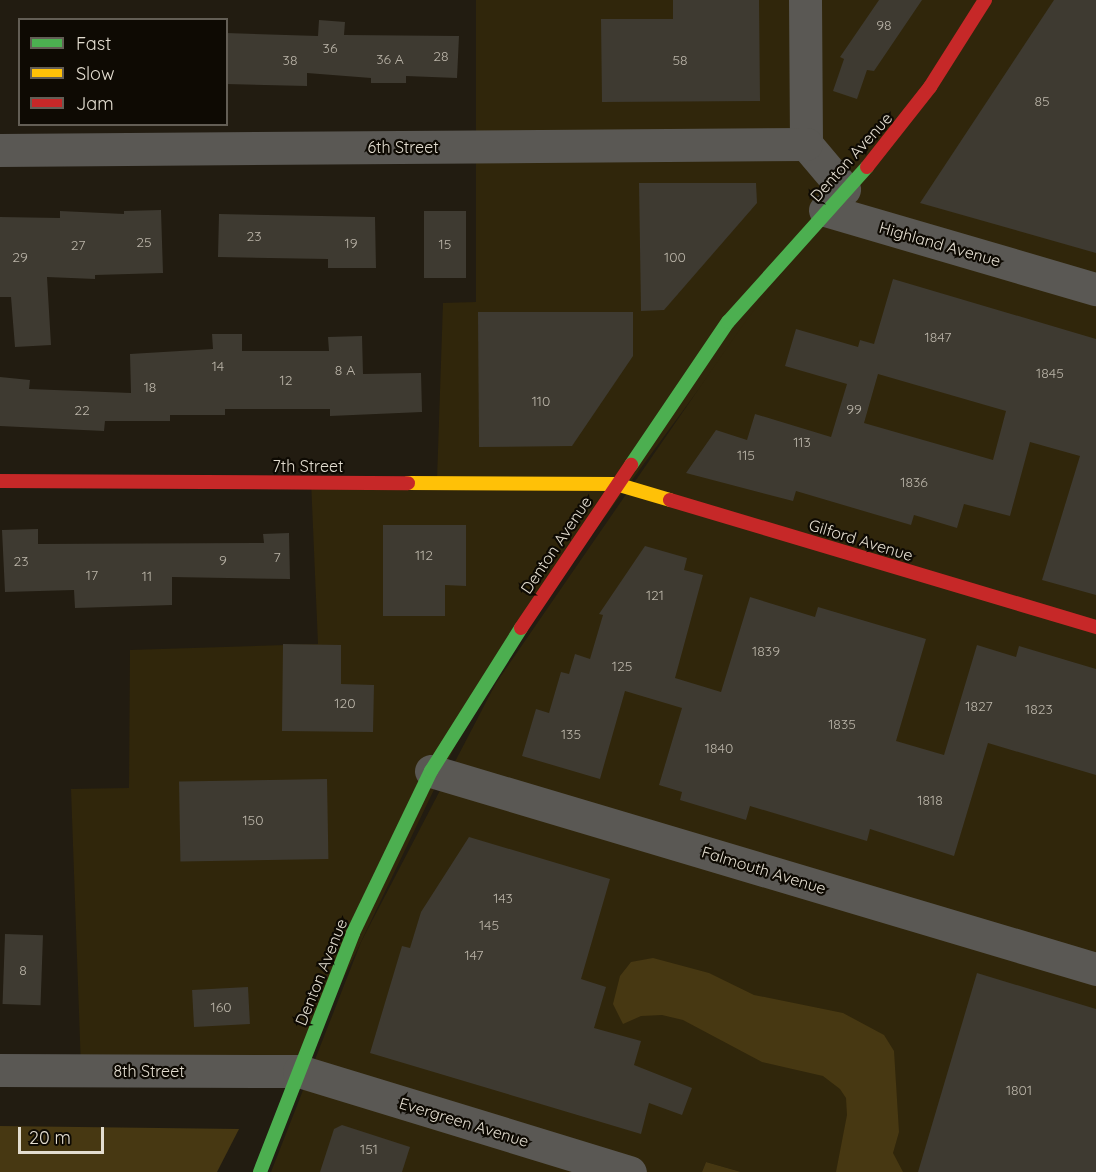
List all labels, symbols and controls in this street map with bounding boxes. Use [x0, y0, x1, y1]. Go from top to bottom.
house number: 98 [876, 17, 892, 33]
legend [18, 18, 228, 126]
text: Fast [76, 32, 111, 55]
house number: 36 [323, 40, 337, 56]
house number: 28 [433, 48, 449, 64]
house number: 36 A [376, 51, 404, 67]
house number: 38 [283, 52, 297, 68]
house number: 58 [672, 52, 688, 68]
text: Slow [76, 62, 114, 85]
text: Jam [76, 92, 114, 115]
house number: 85 [1034, 93, 1050, 109]
street label: Denton Avenue [806, 108, 896, 206]
street label: 6th Street [367, 137, 439, 157]
street label: Highland Avenue [877, 217, 1003, 271]
house number: 23 [246, 228, 262, 244]
house number: 25 [136, 234, 152, 250]
house number: 19 [345, 235, 357, 251]
house number: 15 [439, 236, 451, 252]
house number: 27 [71, 237, 85, 253]
house number: 29 [12, 249, 28, 265]
house number: 100 [664, 249, 686, 265]
house number: 1847 [925, 329, 951, 345]
house number: 14 [212, 358, 224, 374]
house number: 8 A [335, 362, 355, 378]
house number: 1845 [1036, 365, 1064, 381]
house number: 12 [280, 372, 292, 388]
house number: 18 [144, 379, 156, 395]
house number: 110 [532, 393, 550, 409]
house number: 99 [846, 401, 862, 417]
house number: 22 [74, 402, 90, 418]
house number: 113 [793, 434, 811, 450]
house number: 115 [737, 447, 755, 463]
street label: 7th Street [273, 456, 343, 476]
house number: 1836 [900, 474, 928, 490]
street label: Denton Avenue [516, 493, 596, 597]
street label: Gilford Avenue [807, 515, 915, 565]
house number: 112 [415, 547, 433, 563]
house number: 7 [273, 549, 281, 565]
house number: 9 [219, 552, 227, 568]
house number: 23 [13, 553, 29, 569]
house number: 17 [86, 567, 98, 583]
house number: 11 [142, 568, 152, 584]
house number: 121 [646, 587, 664, 603]
house number: 1839 [752, 643, 780, 659]
house number: 125 [612, 658, 632, 674]
house number: 120 [334, 695, 356, 711]
house number: 1827 [965, 698, 993, 714]
house number: 1823 [1025, 701, 1053, 717]
house number: 1835 [828, 716, 856, 732]
house number: 135 [561, 726, 581, 742]
house number: 1840 [705, 740, 733, 756]
house number: 1818 [917, 792, 943, 808]
house number: 150 [242, 812, 264, 828]
street label: Falmouth Avenue [699, 842, 829, 898]
house number: 143 [493, 890, 513, 906]
street label: Denton Avenue [291, 916, 351, 1028]
house number: 145 [479, 917, 499, 933]
house number: 147 [464, 947, 484, 963]
house number: 8 [19, 962, 27, 978]
house number: 160 [210, 999, 232, 1015]
street label: 8th Street [113, 1061, 185, 1081]
house number: 1801 [1006, 1082, 1032, 1098]
street label: Evergreen Avenue [397, 1093, 531, 1151]
scale bar [21, 1115, 106, 1153]
text: 20 m [29, 1126, 71, 1149]
house number: 151 [360, 1141, 378, 1157]

